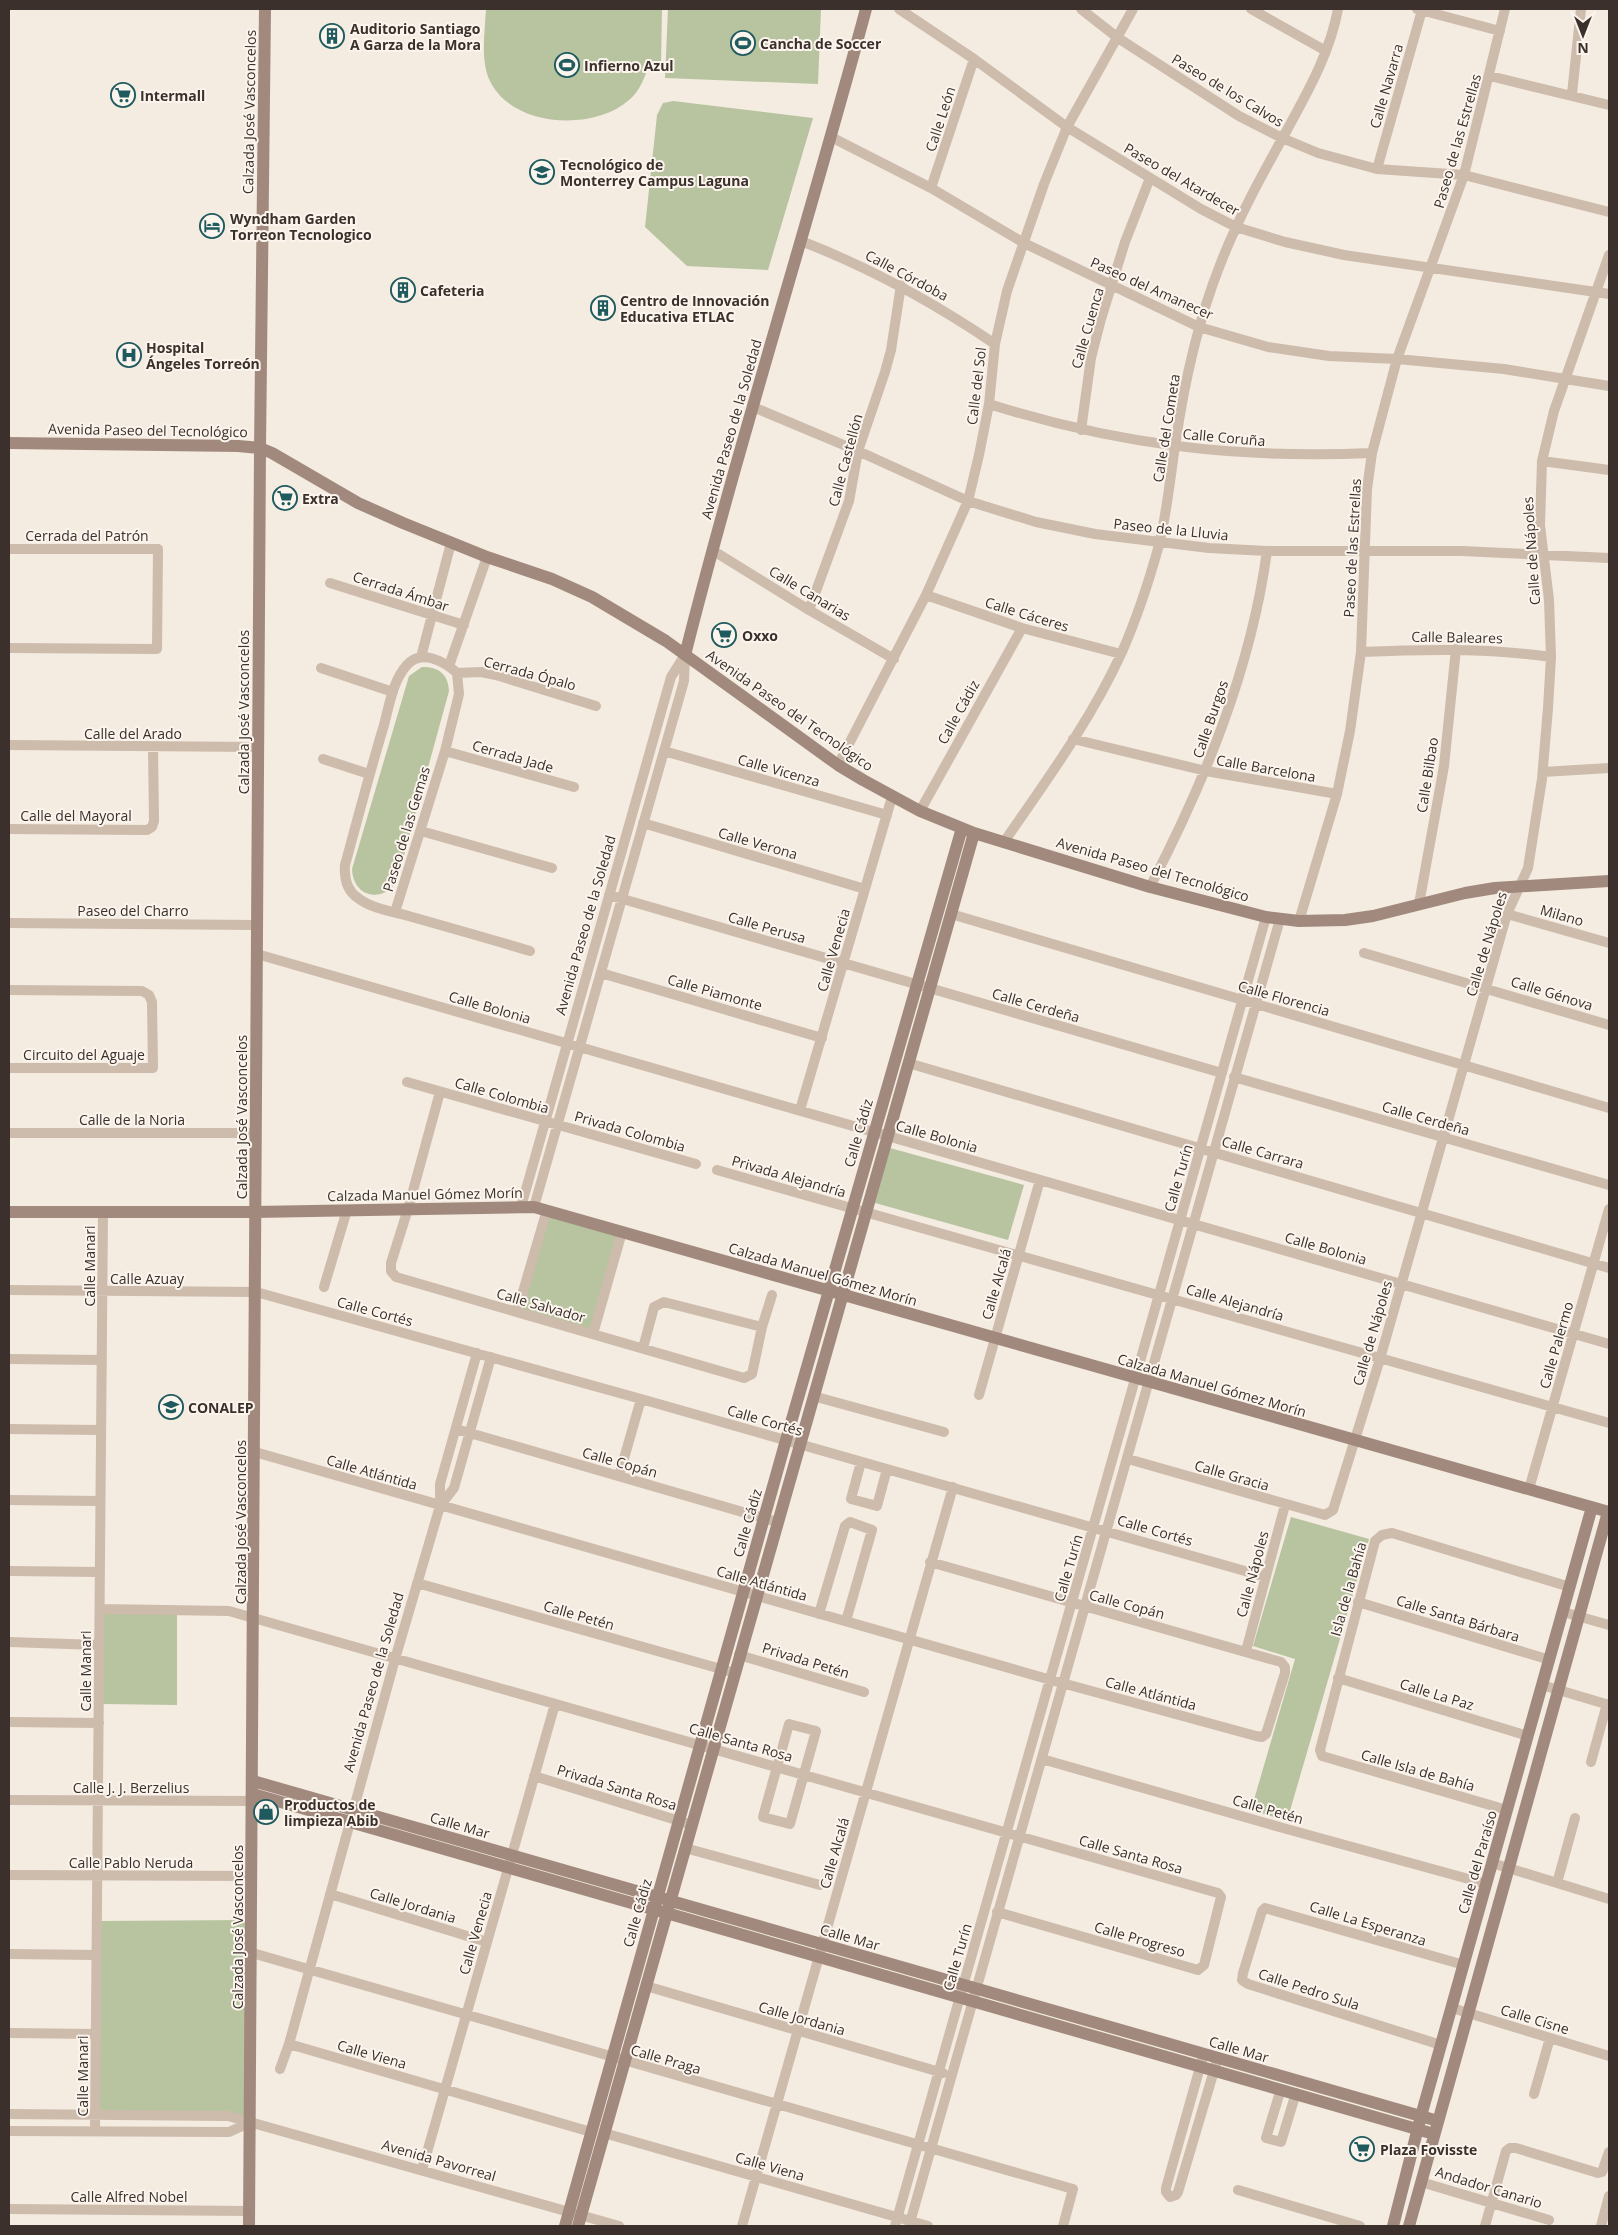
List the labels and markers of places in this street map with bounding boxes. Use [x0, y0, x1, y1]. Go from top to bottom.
place label: Auditorio Santiago A Garza de la Mora [350, 19, 481, 54]
building icon: Auditorio Santiago A Garza de la Mora [319, 23, 345, 49]
sports icon: Cancha de Soccer [730, 30, 756, 56]
place label: Cancha de Soccer [760, 34, 882, 53]
sports icon: Infierno Azul [554, 52, 580, 78]
place label: Infierno Azul [584, 56, 674, 75]
supermarket icon: Intermall [110, 82, 136, 108]
place label: Intermall [140, 86, 205, 105]
place label: Tecnológico de Monterrey Campus Laguna [560, 155, 749, 190]
school or university icon: Tecnológico de Monterrey Campus Laguna [529, 159, 555, 185]
place label: Wyndham Garden Torreon Tecnologico [230, 209, 372, 244]
hotel icon: Wyndham Garden Torreon Tecnologico [199, 213, 225, 239]
building icon: Cafeteria [390, 277, 416, 303]
place label: Cafeteria [420, 281, 485, 300]
place label: Centro de Innovación Educativa ETLAC [620, 291, 769, 326]
building icon: Centro de Innovación Educativa ETLAC [590, 295, 616, 321]
place label: Hospital Ángeles Torreón [146, 338, 260, 373]
hospital icon: Hospital Ángeles Torreón [116, 342, 142, 368]
supermarket icon: Extra [272, 485, 298, 511]
place label: Extra [302, 489, 339, 508]
supermarket icon: Oxxo [711, 622, 737, 648]
place label: Oxxo [742, 626, 778, 645]
school or university icon: CONALEP [158, 1394, 184, 1420]
place label: CONALEP [188, 1398, 254, 1417]
place label: Productos de limpieza Abib [284, 1795, 378, 1830]
shop icon: Productos de limpieza Abib [253, 1799, 279, 1825]
supermarket icon: Plaza Fovisste [1349, 2136, 1375, 2162]
place label: Plaza Fovisste [1380, 2140, 1477, 2159]

